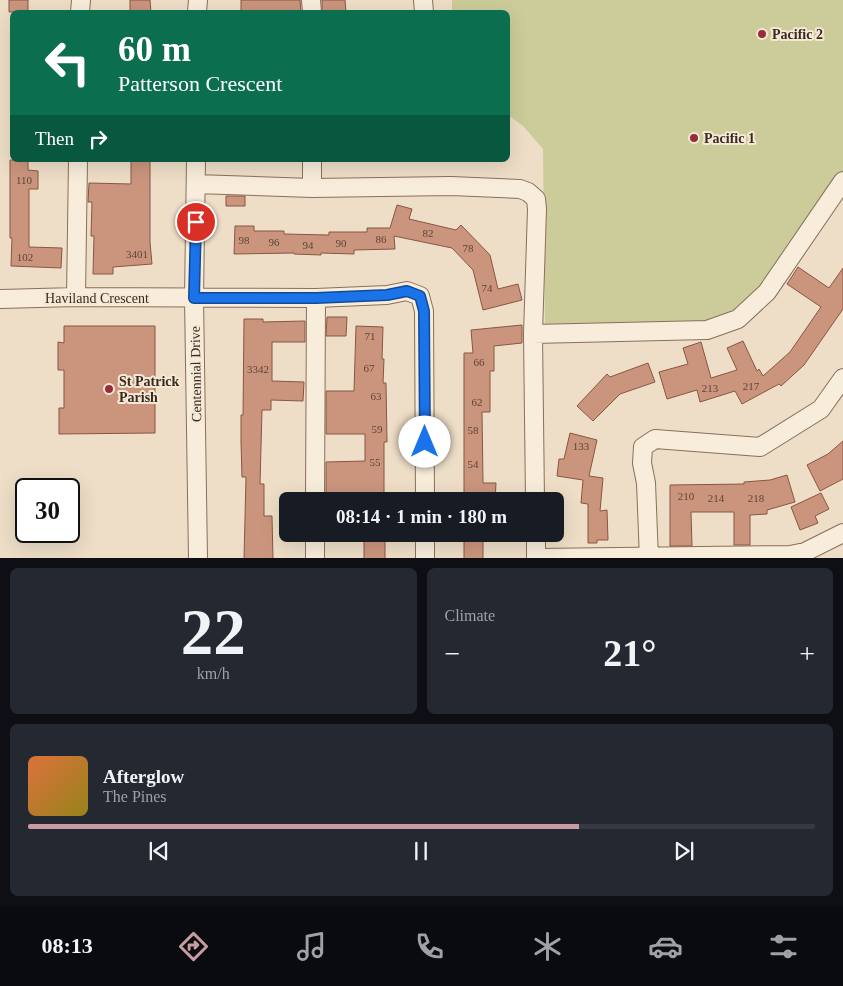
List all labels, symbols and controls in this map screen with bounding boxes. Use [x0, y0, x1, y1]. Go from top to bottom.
place label: Pacific 2 [772, 27, 823, 42]
marker: Pacific 2 [756, 28, 768, 40]
icon: left [35, 30, 100, 95]
text: 60 m [118, 30, 191, 69]
text: Patterson Crescent [118, 71, 282, 96]
icon: right [84, 125, 112, 153]
text: Then [35, 128, 74, 149]
place label: Pacific 1 [704, 131, 755, 146]
marker: Pacific 1 [688, 132, 700, 144]
house number: 110 [16, 174, 33, 186]
pin [175, 201, 217, 243]
icon: arrive [182, 208, 210, 236]
house number: 82 [423, 227, 434, 239]
house number: 86 [376, 233, 387, 245]
house number: 98 [239, 234, 250, 246]
house number: 96 [269, 236, 280, 248]
house number: 90 [336, 237, 347, 249]
house number: 94 [303, 239, 314, 251]
house number: 78 [463, 242, 474, 254]
house number: 3401 [126, 248, 148, 260]
house number: 102 [17, 251, 33, 263]
house number: 74 [482, 282, 493, 294]
street label: Haviland Crescent [45, 291, 149, 306]
street label: Centennial Drive [188, 326, 204, 422]
house number: 71 [365, 330, 376, 342]
house number: 66 [474, 356, 485, 368]
house number: 67 [364, 362, 375, 374]
house number: 3342 [247, 363, 269, 375]
place label: St Patrick Parish [119, 374, 179, 405]
house number: 217 [743, 380, 760, 392]
house number: 213 [702, 382, 719, 394]
marker: St Patrick Parish [103, 383, 115, 395]
house number: 63 [371, 390, 382, 402]
house number: 62 [472, 396, 483, 408]
position arrow [398, 415, 450, 467]
house number: 59 [372, 423, 383, 435]
house number: 58 [468, 424, 479, 436]
house number: 133 [573, 440, 590, 452]
house number: 55 [370, 456, 381, 468]
house number: 54 [468, 458, 479, 470]
speed limit sign: 30 [15, 478, 80, 543]
house number: 210 [678, 490, 695, 502]
house number: 214 [708, 492, 725, 504]
house number: 218 [748, 492, 765, 504]
text: 08:14 · 1 min · 180 m [336, 506, 507, 527]
text: 22 [181, 596, 246, 668]
text: Climate [445, 607, 495, 624]
text: 21° [603, 632, 656, 674]
text: − [445, 638, 460, 669]
text: + [799, 638, 815, 669]
text: km/h [197, 665, 230, 682]
text: Afterglow [103, 766, 184, 787]
text: The Pines [103, 788, 167, 805]
icon: previous [145, 837, 173, 865]
icon: pause [407, 837, 435, 865]
icon: next [670, 837, 698, 865]
icon: directions [176, 929, 211, 964]
icon: music [294, 929, 329, 964]
icon: phone [412, 929, 447, 964]
icon: climate [530, 929, 565, 964]
icon: car [648, 929, 683, 964]
icon: filters [766, 929, 801, 964]
text: 08:13 [42, 933, 93, 958]

